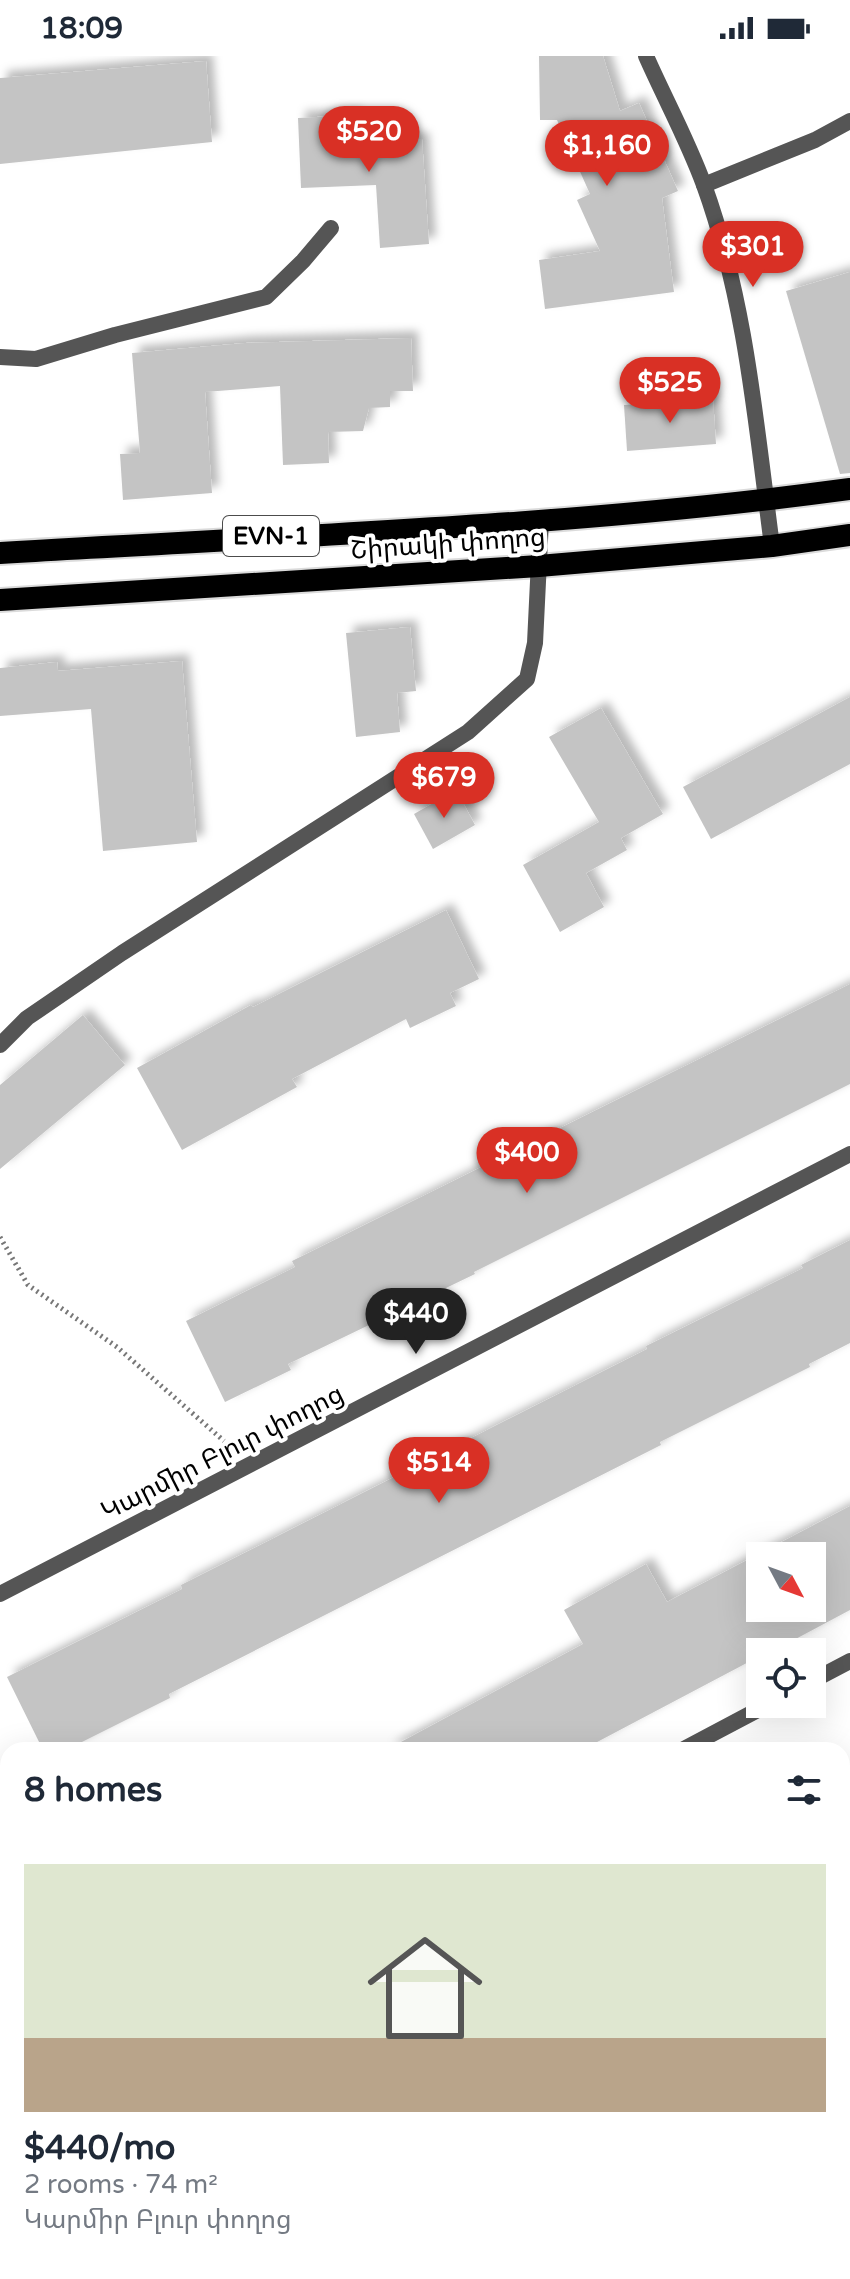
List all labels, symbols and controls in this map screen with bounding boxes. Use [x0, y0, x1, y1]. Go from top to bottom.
text: 18:09 [40, 10, 123, 47]
pin: $520 [322, 106, 416, 174]
text: $520 [336, 116, 402, 147]
pin: $1,160 [542, 120, 672, 188]
text: $1,160 [563, 130, 651, 161]
pin: $301 [706, 221, 800, 289]
text: $301 [720, 231, 786, 262]
pin: $525 [623, 357, 717, 425]
text: $525 [637, 367, 703, 398]
road number: EVN-1 [223, 516, 319, 556]
street label: Շիրակի փողոց [349, 521, 547, 566]
pin: $679 [397, 752, 491, 820]
text: $679 [411, 762, 477, 793]
pin: $400 [480, 1127, 574, 1195]
text: $400 [494, 1137, 560, 1168]
pin: $440 [369, 1288, 463, 1356]
text: $440 [383, 1298, 449, 1329]
street label: Կարմիր Բլուր փողոց [96, 1378, 349, 1527]
pin: $514 [392, 1437, 486, 1505]
text: $514 [406, 1447, 472, 1478]
north arrow [746, 1542, 826, 1622]
map controls [746, 1542, 826, 1718]
button: locate [746, 1638, 826, 1718]
icon: filters [782, 1768, 826, 1812]
text: 8 homes [24, 1770, 162, 1811]
icon: home [353, 1916, 497, 2060]
text: $440/mo [24, 2128, 175, 2169]
text: 2 rooms · 74 m² [24, 2169, 218, 2200]
text: Կարմիր Բլուր փողոց [24, 2204, 292, 2235]

